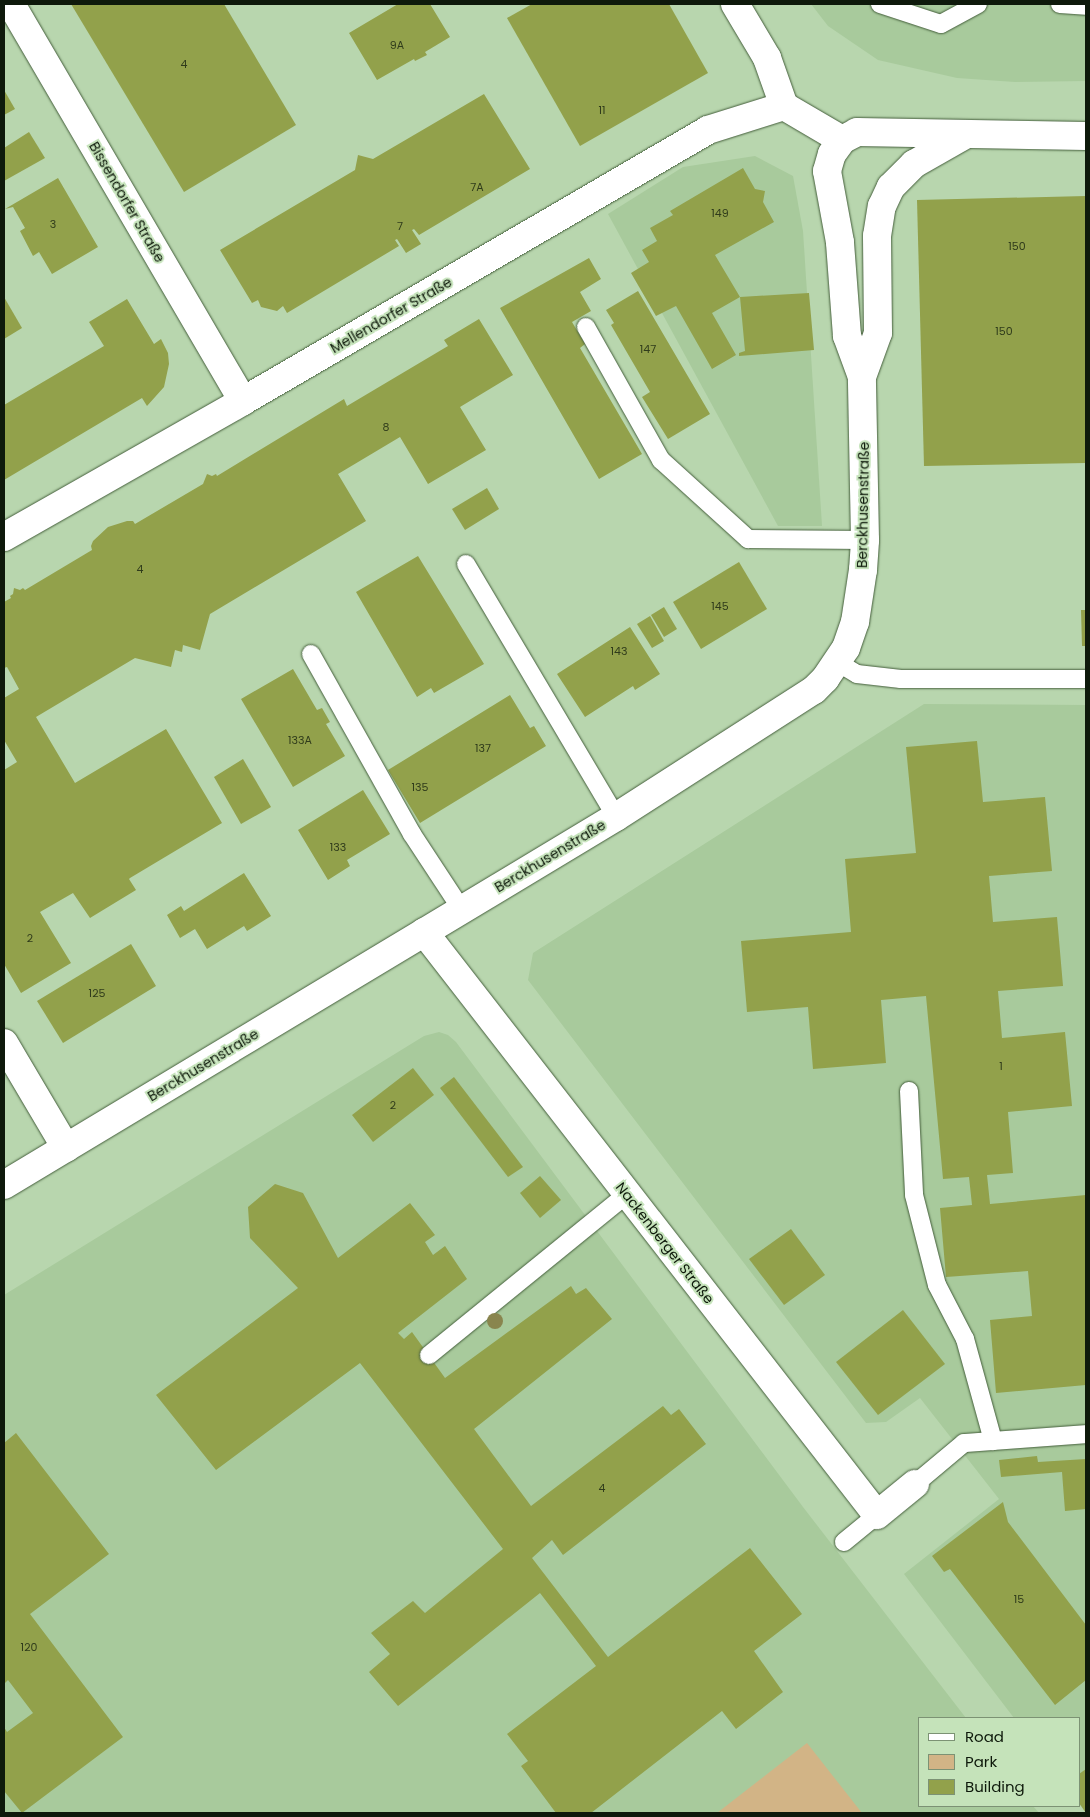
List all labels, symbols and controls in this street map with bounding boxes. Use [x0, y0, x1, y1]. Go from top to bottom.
house number: 9A [390, 38, 404, 52]
house number: 4 [181, 57, 187, 71]
house number: 11 [598, 103, 606, 117]
street label: Bissendorfer Straße [86, 139, 168, 265]
house number: 7A [470, 180, 484, 194]
house number: 149 [711, 206, 729, 220]
house number: 3 [50, 217, 56, 231]
house number: 7 [397, 219, 403, 233]
house number: 150 [1008, 239, 1026, 253]
street label: Mellendorfer Straße [327, 273, 455, 357]
house number: 150 [995, 324, 1013, 338]
house number: 147 [640, 342, 656, 356]
house number: 8 [383, 420, 389, 434]
street label: Berckhusenstraße [853, 442, 873, 568]
house number: 4 [137, 562, 143, 576]
house number: 145 [711, 599, 729, 613]
house number: 143 [611, 644, 627, 658]
house number: 133A [288, 733, 312, 747]
house number: 137 [475, 741, 491, 755]
house number: 135 [412, 780, 428, 794]
street label: Berckhusenstraße [492, 816, 608, 896]
house number: 133 [330, 840, 346, 854]
house number: 2 [27, 931, 33, 945]
house number: 125 [89, 986, 105, 1000]
street label: Berckhusenstraße [145, 1025, 261, 1105]
house number: 1 [999, 1059, 1003, 1073]
house number: 2 [390, 1098, 396, 1112]
street label: Nackenberger Straße [612, 1179, 718, 1307]
house number: 4 [599, 1481, 605, 1495]
house number: 15 [1014, 1592, 1024, 1606]
house number: 120 [21, 1640, 37, 1654]
legend [918, 1717, 1080, 1807]
text: Road [965, 1726, 1004, 1747]
text: Park [965, 1751, 997, 1772]
text: Building [965, 1776, 1025, 1797]

